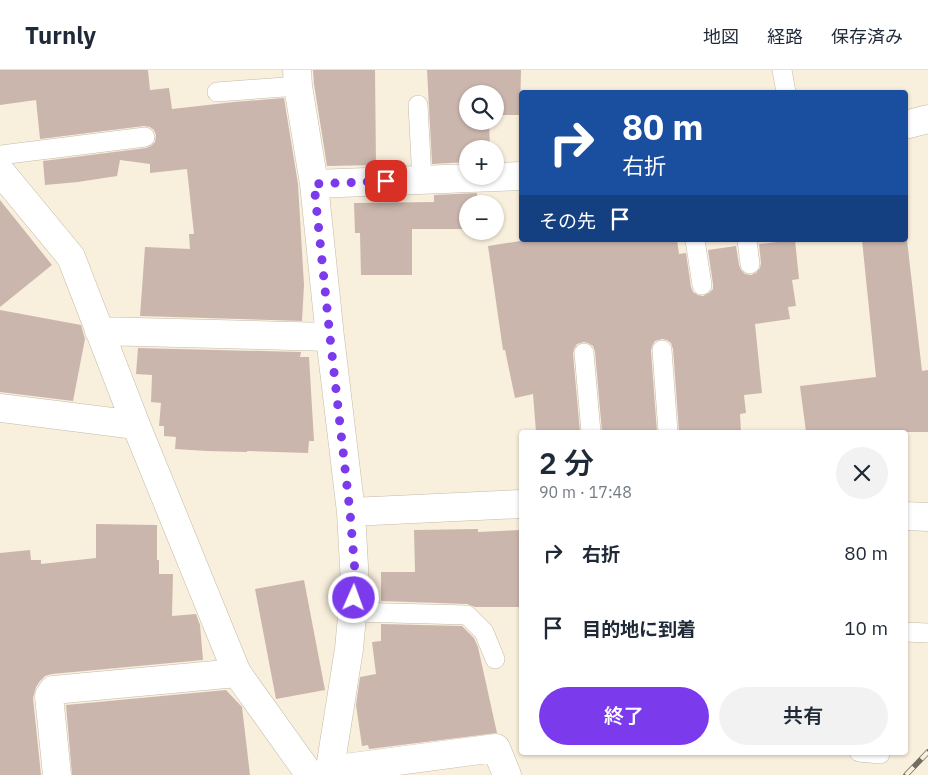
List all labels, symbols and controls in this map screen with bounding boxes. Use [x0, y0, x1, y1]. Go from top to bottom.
text: Turnly [25, 19, 96, 51]
text: 地図 [703, 25, 739, 48]
text: 経路 [767, 25, 803, 48]
text: 保存済み [831, 25, 903, 48]
map controls [459, 85, 504, 240]
button: search [459, 85, 504, 130]
text: 80 m [622, 104, 704, 150]
icon: right [539, 110, 604, 175]
button: + [459, 140, 504, 185]
text: 右折 [622, 151, 666, 180]
pin [365, 160, 407, 202]
icon: arrive [372, 167, 400, 195]
button: − [459, 195, 504, 240]
icon: arrive [606, 205, 634, 233]
text: その先 [539, 209, 596, 233]
text: 2 分 [539, 443, 594, 482]
button: close [836, 447, 888, 499]
text: 90 m · 17:48 [539, 482, 632, 502]
icon: right [539, 539, 567, 567]
text: 80 m [844, 541, 888, 565]
text: 右折 [582, 542, 620, 566]
position arrow [327, 571, 379, 623]
icon: arrive [539, 614, 567, 642]
text: 10 m [844, 616, 888, 640]
text: 目的地に到着 [582, 617, 696, 641]
button: 終了 [539, 687, 709, 745]
button: 共有 [719, 687, 888, 745]

